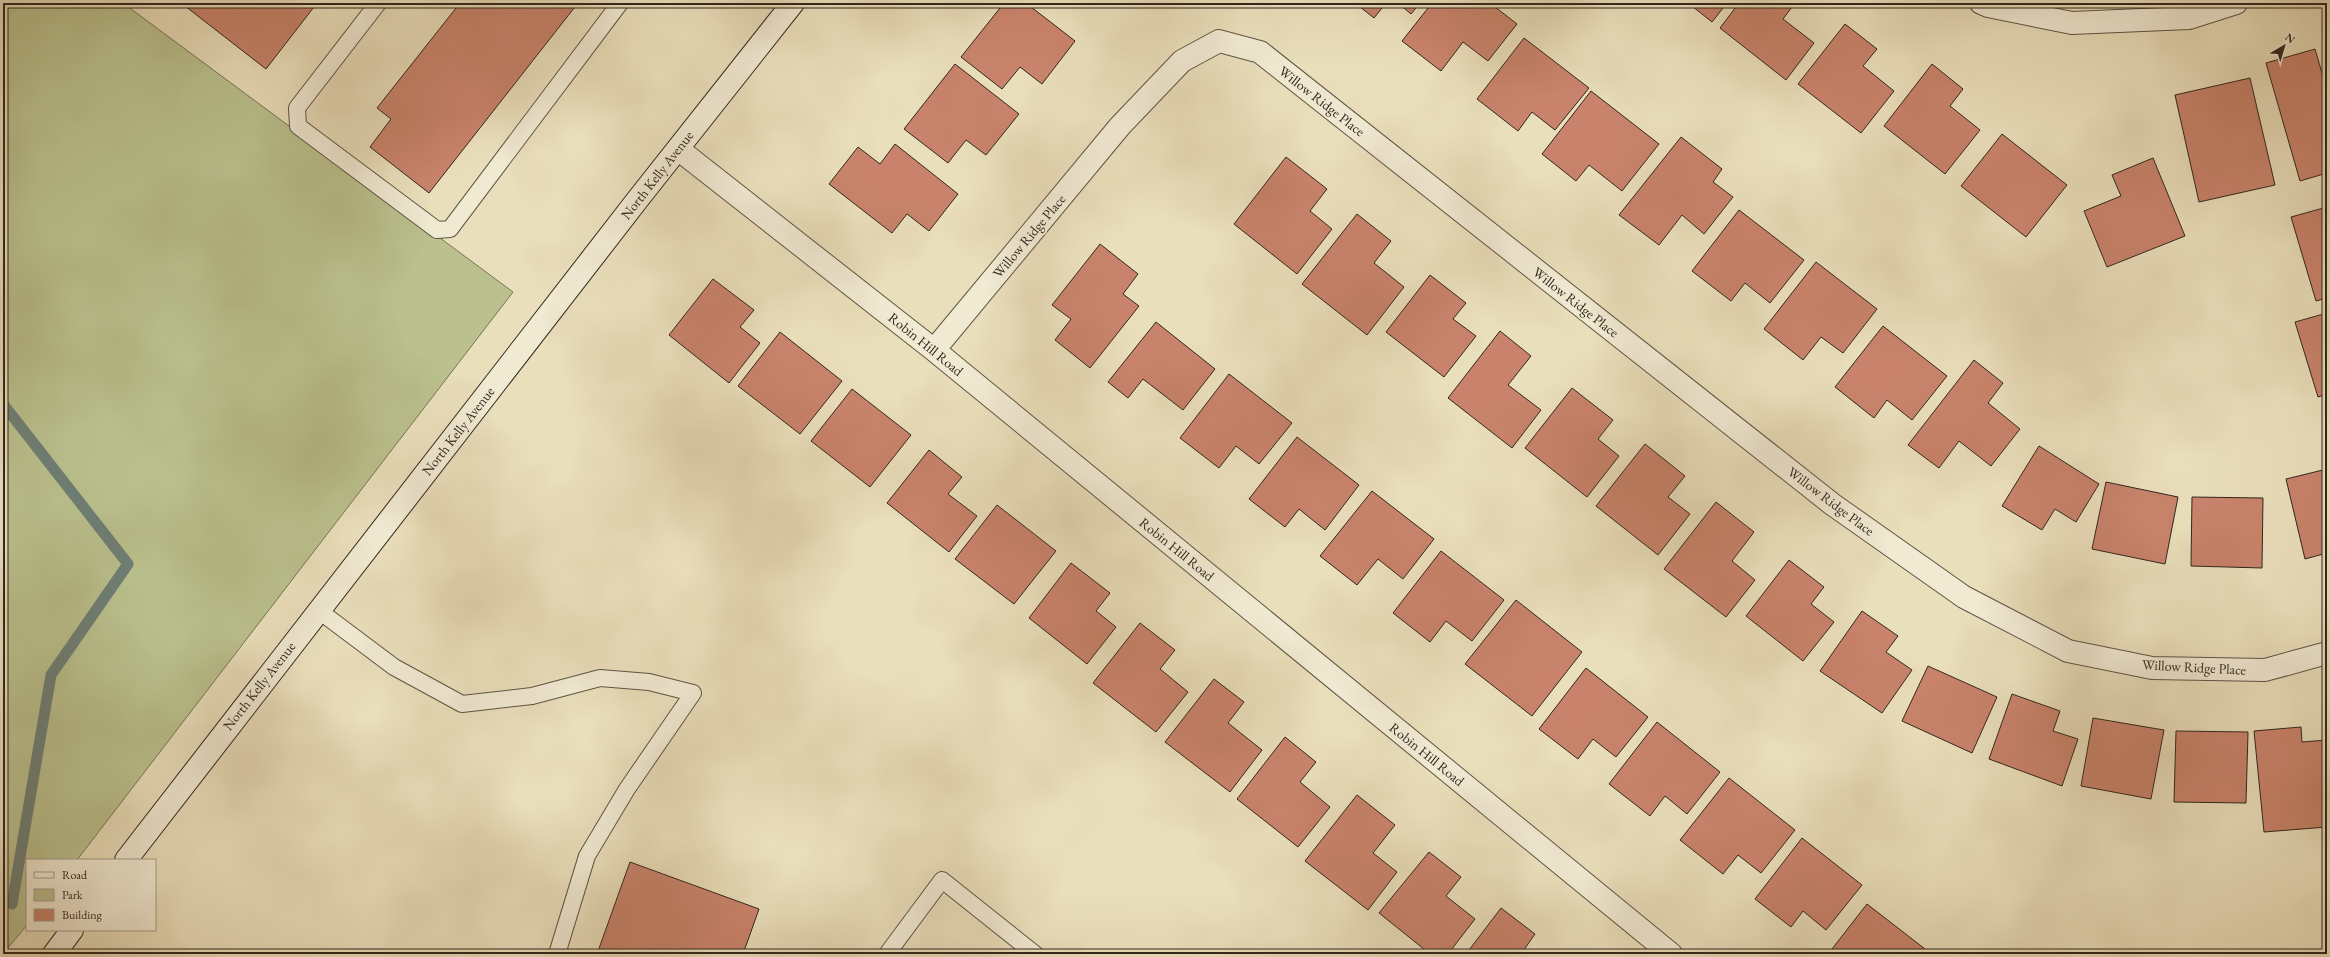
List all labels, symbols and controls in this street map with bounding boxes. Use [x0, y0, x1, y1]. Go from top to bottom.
north arrow [2264, 26, 2304, 66]
text: N [2282, 30, 2298, 46]
street label: Willow Ridge Place [1275, 62, 1369, 141]
street label: North Kelly Avenue [617, 127, 698, 223]
street label: Willow Ridge Place [989, 190, 1070, 282]
street label: Willow Ridge Place [1529, 263, 1623, 342]
street label: Robin Hill Road [885, 308, 968, 380]
street label: North Kelly Avenue [418, 383, 499, 479]
street label: Willow Ridge Place [1784, 462, 1878, 540]
street label: Robin Hill Road [1136, 513, 1219, 585]
street label: North Kelly Avenue [219, 638, 300, 734]
street label: Willow Ridge Place [2141, 655, 2247, 679]
street label: Robin Hill Road [1386, 718, 1469, 790]
legend [26, 859, 156, 931]
text: Road [62, 867, 88, 883]
text: Park [62, 887, 83, 903]
text: Building [62, 907, 103, 923]

